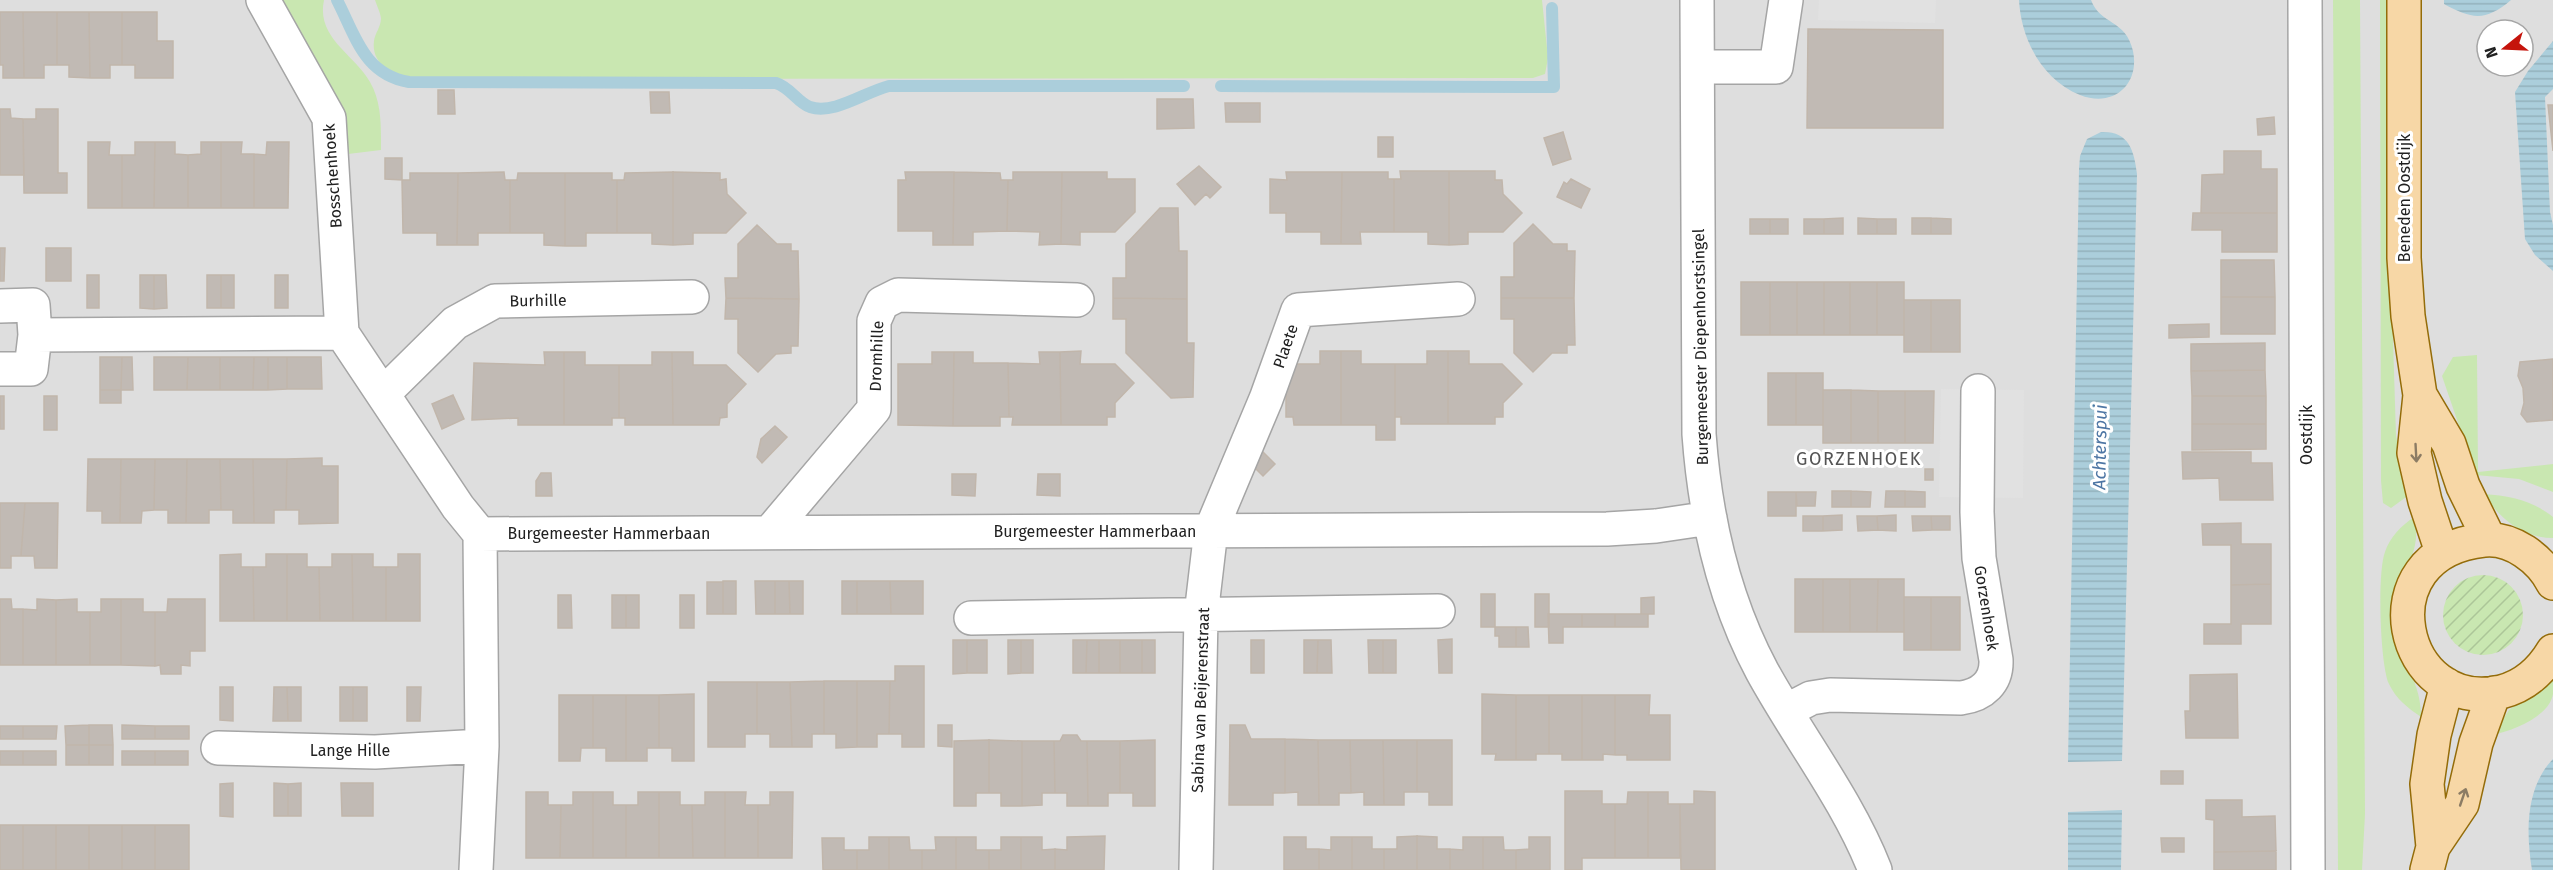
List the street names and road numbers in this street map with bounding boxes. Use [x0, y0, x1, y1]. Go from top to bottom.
street label: Bosschenhoek [319, 122, 346, 229]
street label: Beneden Oostdijk [2395, 133, 2414, 262]
street label: Burgemeester Diepenhorstsingel [1689, 228, 1712, 466]
street label: Burhille [509, 291, 567, 310]
street label: Dromhille [866, 320, 887, 392]
street label: Plaete [1269, 322, 1302, 371]
street label: Oostdijk [2297, 404, 2316, 465]
street label: Burgemeester Hammerbaan [993, 522, 1197, 541]
street label: Burgemeester Hammerbaan [507, 524, 711, 543]
street label: Gorzenhoek [1970, 564, 2003, 653]
street label: Sabina van Beijerenstraat [1188, 607, 1213, 793]
street label: Lange Hille [310, 741, 390, 760]

